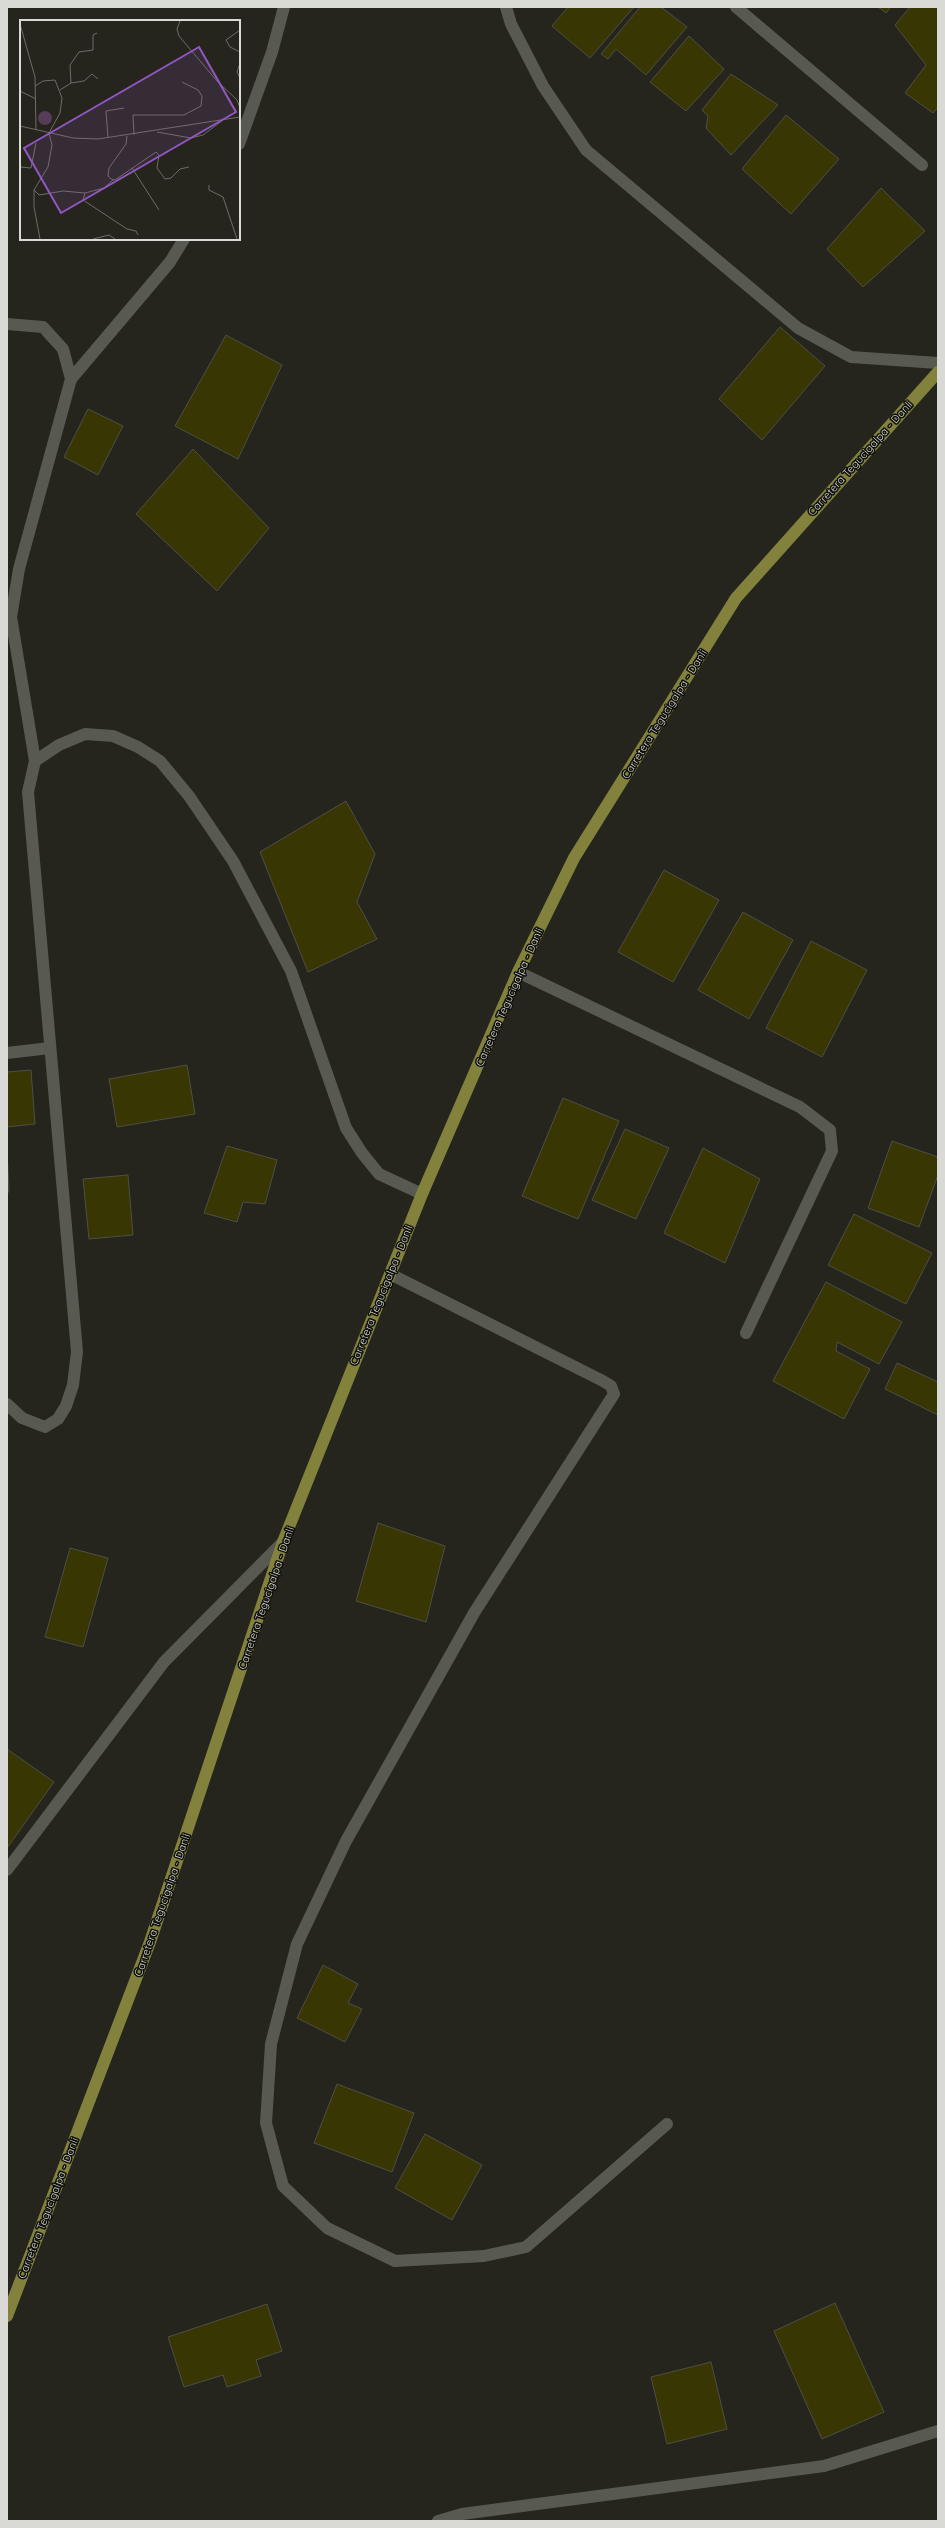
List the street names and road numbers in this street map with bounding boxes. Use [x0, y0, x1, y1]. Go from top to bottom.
street label: Carretera Tegucigalpa - Danli [805, 398, 915, 518]
street label: Carretera Tegucigalpa - Danli [618, 647, 710, 781]
street label: Carretera Tegucigalpa - Danli [472, 926, 546, 1068]
street label: Carretera Tegucigalpa - Danli [346, 1223, 416, 1367]
street label: Carretera Tegucigalpa - Danli [235, 1525, 297, 1671]
street label: Carretera Tegucigalpa - Danli [131, 1832, 193, 1978]
street label: Carretera Tegucigalpa - Danli [15, 2135, 81, 2281]

